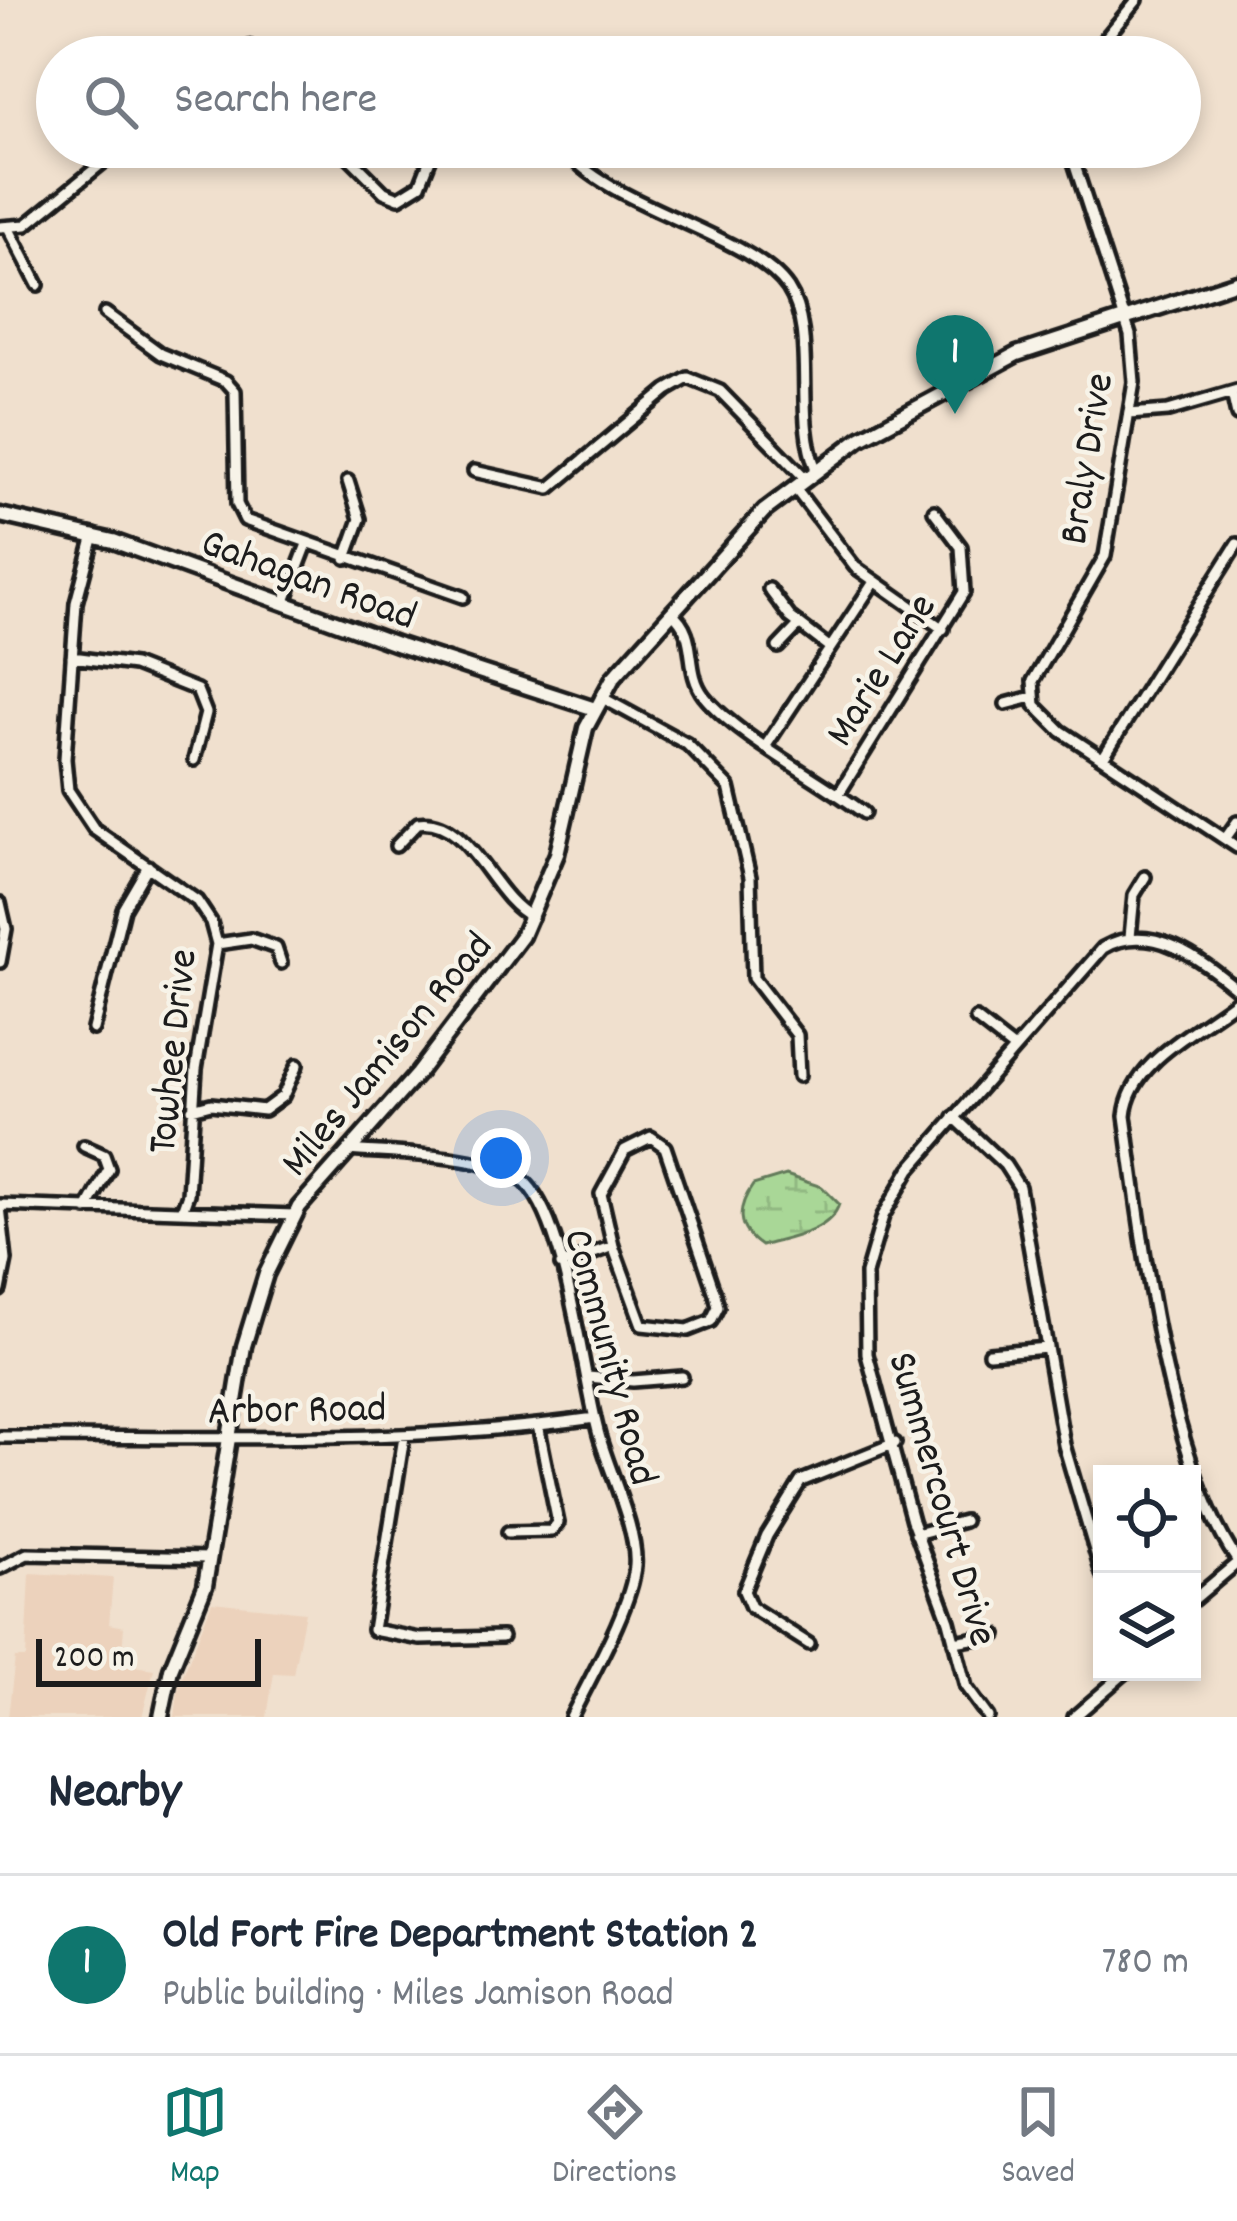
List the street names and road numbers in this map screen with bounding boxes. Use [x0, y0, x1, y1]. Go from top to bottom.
street label: Braly Drive [1047, 369, 1133, 549]
street label: Gahagan Road [191, 516, 424, 649]
street label: Marie Lane [813, 584, 955, 760]
street label: Miles Jamison Road [269, 921, 510, 1192]
street label: Towhee Drive [135, 946, 217, 1157]
street label: Community Road [544, 1223, 670, 1493]
street label: Summercourt Drive [869, 1346, 1010, 1654]
street label: Arbor Road [207, 1381, 387, 1445]

